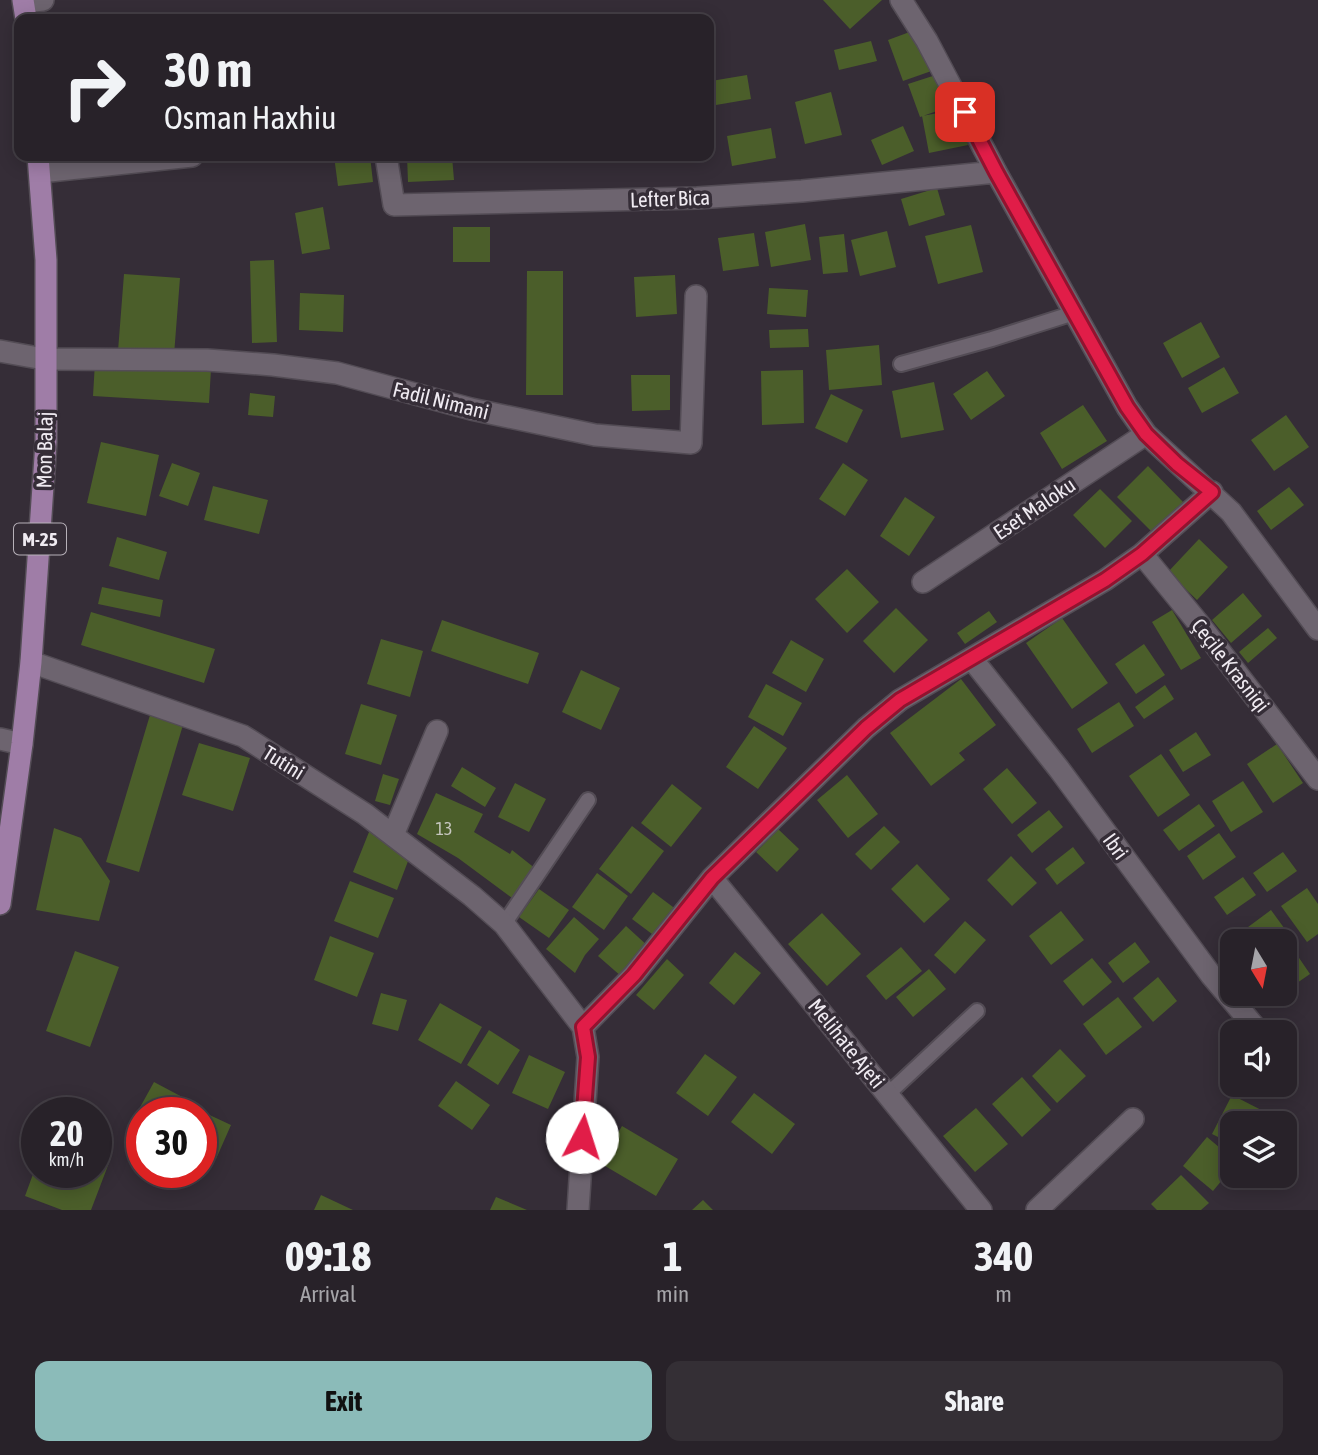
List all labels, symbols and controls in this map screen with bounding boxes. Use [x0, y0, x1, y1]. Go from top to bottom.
text: 30 m [164, 41, 252, 97]
icon: right [49, 42, 140, 133]
pin [935, 82, 995, 142]
icon: arrive [946, 93, 984, 131]
text: Osman Haxhiu [164, 99, 337, 136]
street label: Lefter Bica [629, 185, 711, 211]
street label: Fadil Nimani [390, 376, 492, 424]
street label: Mon Balaj [31, 411, 57, 489]
street label: Eset Maloku [989, 472, 1079, 544]
road number: M-25 [14, 524, 66, 554]
street label: Çeçile Krasniqi [1187, 613, 1275, 717]
street label: Tutini [259, 740, 309, 784]
house number: 13 [436, 818, 452, 839]
street label: Ibri [1099, 828, 1133, 864]
north arrow [1220, 929, 1297, 1006]
map controls [1220, 929, 1297, 1188]
street label: Melihate Ajeti [804, 994, 890, 1092]
button: sound [1220, 1020, 1297, 1097]
speed limit sign: 30 [126, 1097, 217, 1188]
position arrow [545, 1100, 619, 1174]
button: layers [1220, 1111, 1297, 1188]
text: 20 [50, 1113, 83, 1153]
text: km/h [49, 1149, 84, 1170]
text: 09:18 [285, 1232, 371, 1280]
text: 1 [663, 1232, 682, 1280]
text: 340 [974, 1232, 1033, 1280]
text: Arrival [300, 1281, 356, 1307]
text: min [656, 1281, 689, 1307]
text: m [995, 1281, 1012, 1307]
button: Exit [35, 1361, 652, 1441]
button: Share [666, 1361, 1283, 1441]

